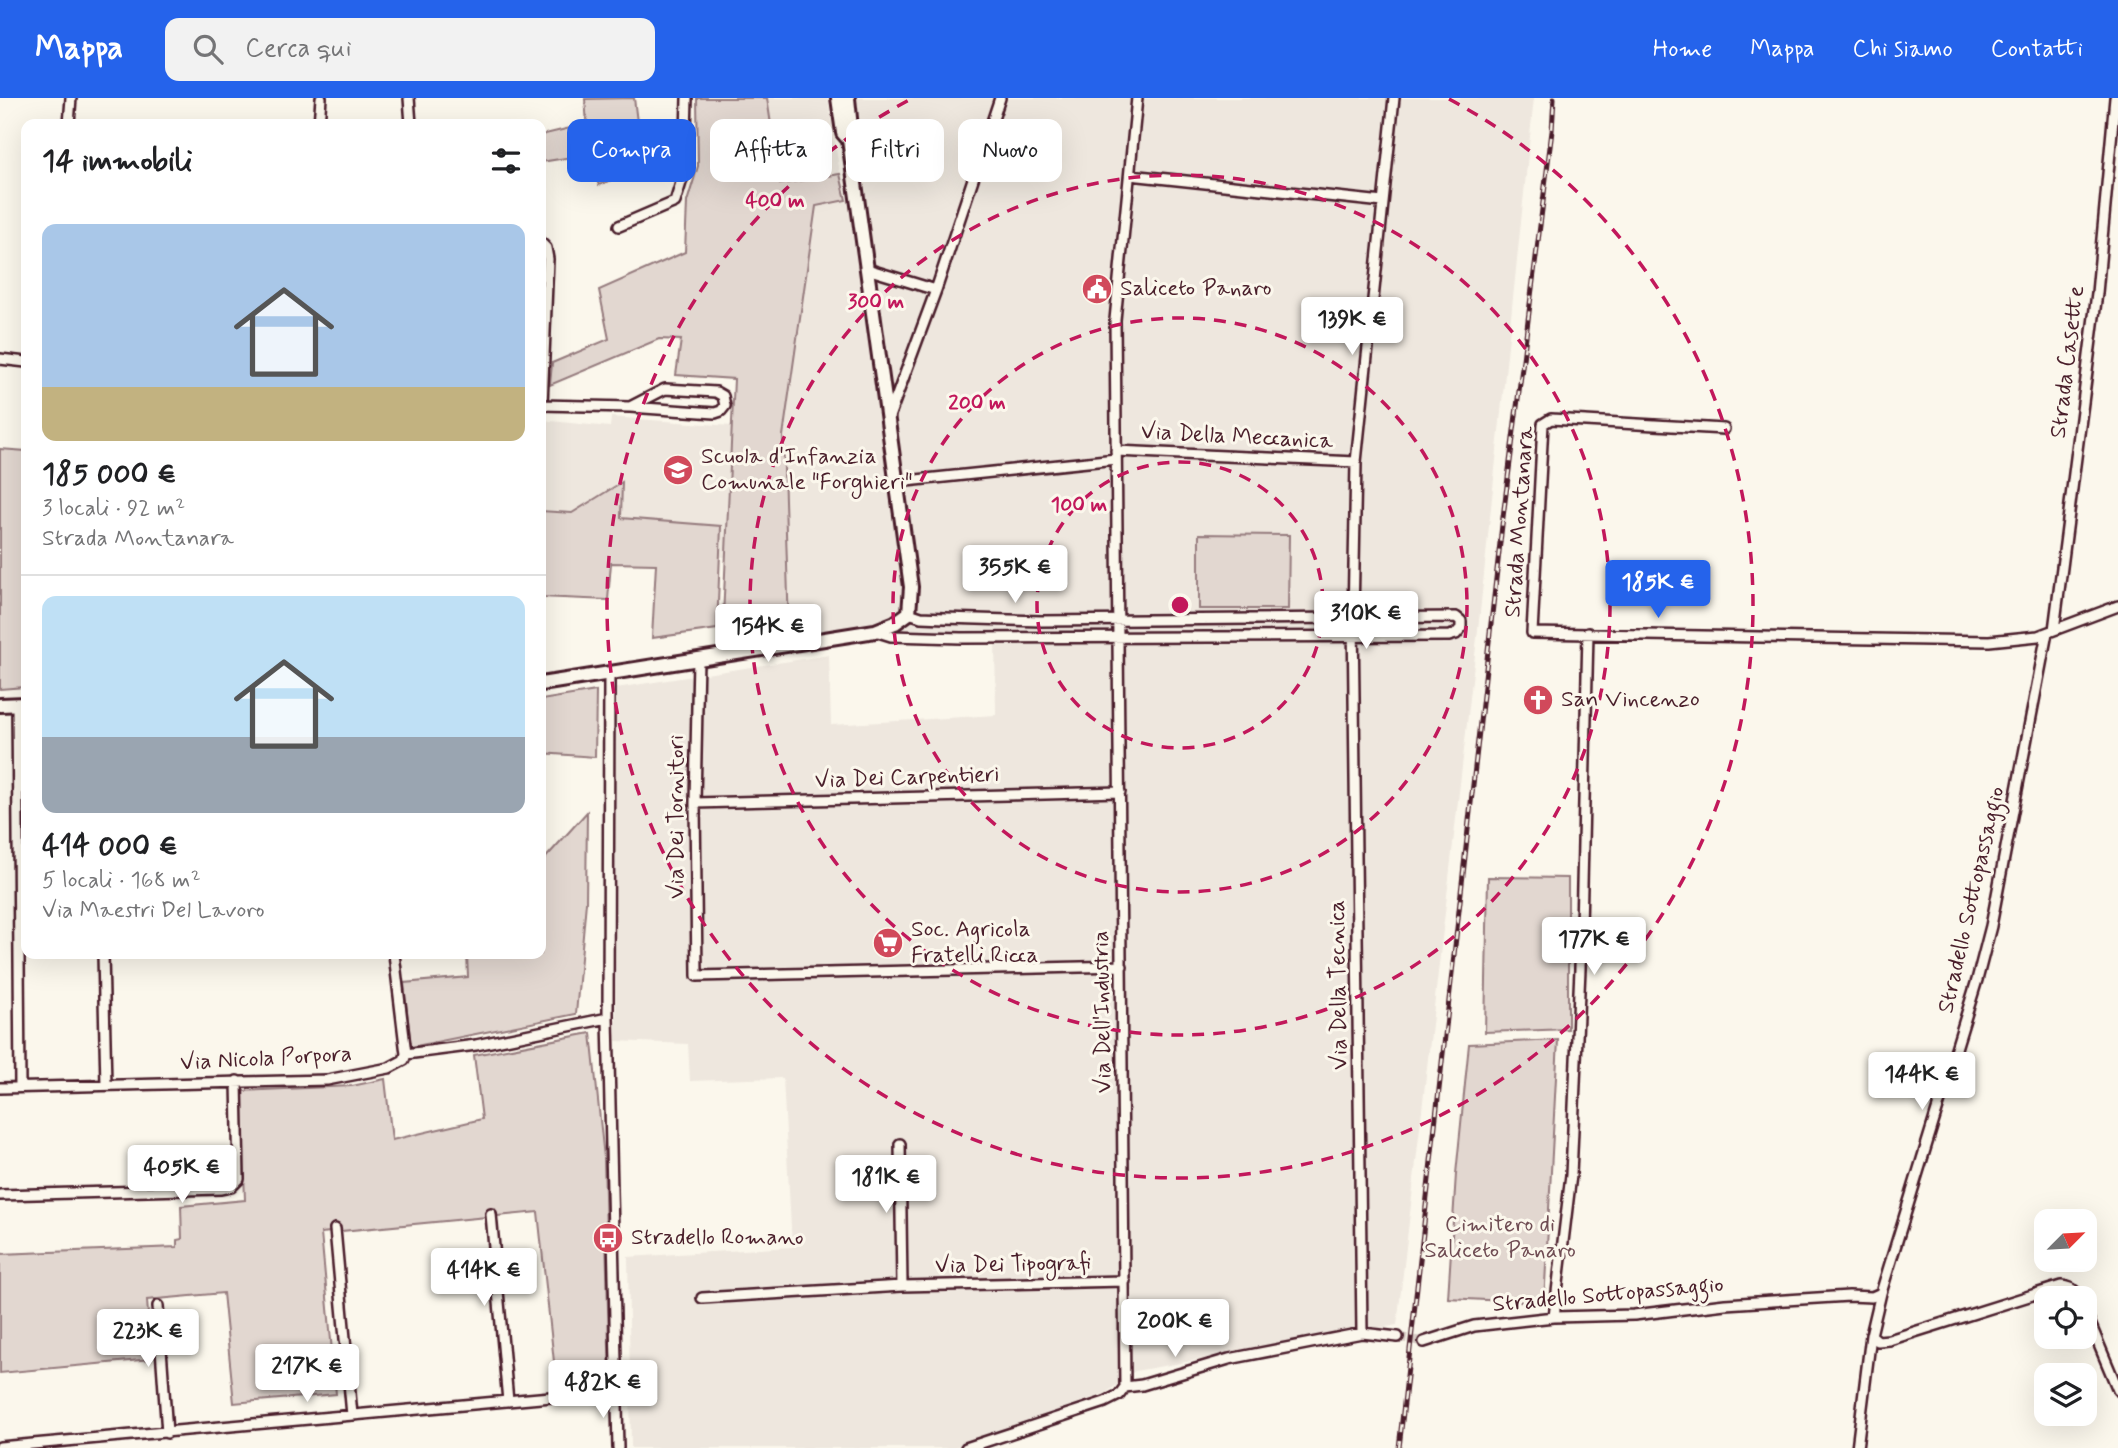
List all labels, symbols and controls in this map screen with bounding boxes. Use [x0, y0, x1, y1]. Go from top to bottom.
search box [165, 18, 655, 81]
text: Mappa [35, 27, 123, 71]
icon: search [189, 30, 227, 68]
text: Cerca qui [245, 32, 352, 66]
text: Home [1653, 34, 1712, 65]
text: Mappa [1750, 34, 1814, 65]
text: Chi siamo [1852, 34, 1953, 65]
text: Contatti [1991, 34, 2083, 65]
chip: Compra [567, 119, 696, 182]
chip: Affitta [710, 119, 832, 182]
chip: Filtri [846, 119, 944, 182]
chip: Nuovo [958, 119, 1062, 182]
text: 14 immobili [42, 142, 193, 181]
icon: filters [487, 142, 525, 180]
text: 400 m [745, 187, 805, 215]
icon: home [221, 269, 347, 395]
public building icon: Saliceto Panaro [1080, 272, 1114, 306]
place label: Saliceto Panaro [1120, 274, 1272, 304]
street label: Strada Casette [2044, 284, 2092, 440]
text: 300 m [848, 288, 905, 316]
pin: 139K € [1295, 298, 1409, 357]
text: 139K € [1317, 305, 1387, 335]
text: 200 m [948, 389, 1006, 417]
street label: Via Della Meccanica [1140, 417, 1334, 457]
street label: Strada Montanara [1498, 425, 1542, 619]
place label: Scuola d'Infanzia Comunale "Forghieri" [701, 442, 913, 500]
school or university icon: Scuola d'Infanzia Comunale "Forghieri" [661, 453, 695, 487]
text: 185 000 € [42, 455, 176, 494]
text: 100 m [1051, 491, 1107, 519]
text: 3 locali · 92 m² [42, 494, 185, 524]
text: Strada Montanara [42, 524, 234, 554]
pin: 355K € [958, 546, 1072, 605]
text: 355K € [979, 553, 1051, 583]
pin: 185K € [1601, 560, 1715, 620]
text: 185K € [1621, 568, 1695, 598]
pin: 310K € [1309, 592, 1423, 651]
centre of rings [1168, 593, 1192, 617]
text: 310K € [1330, 599, 1402, 629]
pin: 154K € [711, 604, 825, 664]
text: 154K € [731, 612, 805, 642]
icon: home [221, 641, 347, 767]
church icon: San Vincenzo [1521, 683, 1555, 717]
place label: San Vincenzo [1561, 685, 1700, 715]
street label: Via Dei Tornitori [662, 735, 692, 899]
street label: Via Dei Carpentieri [814, 760, 1000, 796]
street label: Stradello Sottopassaggio [1931, 784, 2015, 1017]
text: 414 000 € [42, 827, 178, 866]
text: 5 locali · 168 m² [42, 866, 201, 896]
text: Via Maestri Del Lavoro [42, 896, 265, 926]
street label: Via Della Tecnica [1323, 900, 1355, 1070]
place label: Soc. Agricola Fratelli Ricca [911, 915, 1038, 971]
pin: 177K € [1537, 918, 1651, 977]
text: 177K € [1558, 925, 1630, 955]
supermarket icon: Soc. Agricola Fratelli Ricca [871, 926, 905, 960]
street label: Via Dell'Industria [1087, 930, 1119, 1094]
street label: Via Nicola Porpora [179, 1040, 353, 1078]
pin: 144K € [1865, 1052, 1979, 1112]
text: 144K € [1884, 1060, 1960, 1090]
pin: 405K € [125, 1146, 239, 1205]
text: 405K € [144, 1153, 220, 1183]
pin: 181K € [829, 1156, 943, 1215]
text: 181K € [851, 1163, 921, 1193]
north arrow [2034, 1209, 2096, 1272]
map controls [2034, 1209, 2097, 1426]
park label: Cimitero di Saliceto Panaro [1424, 1210, 1576, 1266]
bus stop icon: Stradello Romano [591, 1221, 625, 1255]
place label: Stradello Romano [631, 1223, 804, 1253]
pin: 414K € [427, 1248, 541, 1308]
street label: Via Dei Tipografi [935, 1249, 1091, 1283]
text: 414K € [447, 1256, 521, 1286]
street label: Stradello Sottopassaggio [1491, 1270, 1725, 1322]
button: locate [2034, 1286, 2097, 1349]
pin: 200K € [1118, 1300, 1232, 1359]
text: 200K € [1137, 1307, 1213, 1337]
pin: 223K € [91, 1310, 205, 1369]
text: 223K € [113, 1317, 183, 1347]
pin: 217K € [250, 1344, 364, 1404]
text: 217K € [271, 1352, 343, 1382]
pin: 482K € [546, 1360, 660, 1420]
button: layers [2034, 1363, 2097, 1426]
text: 482K € [564, 1368, 642, 1398]

